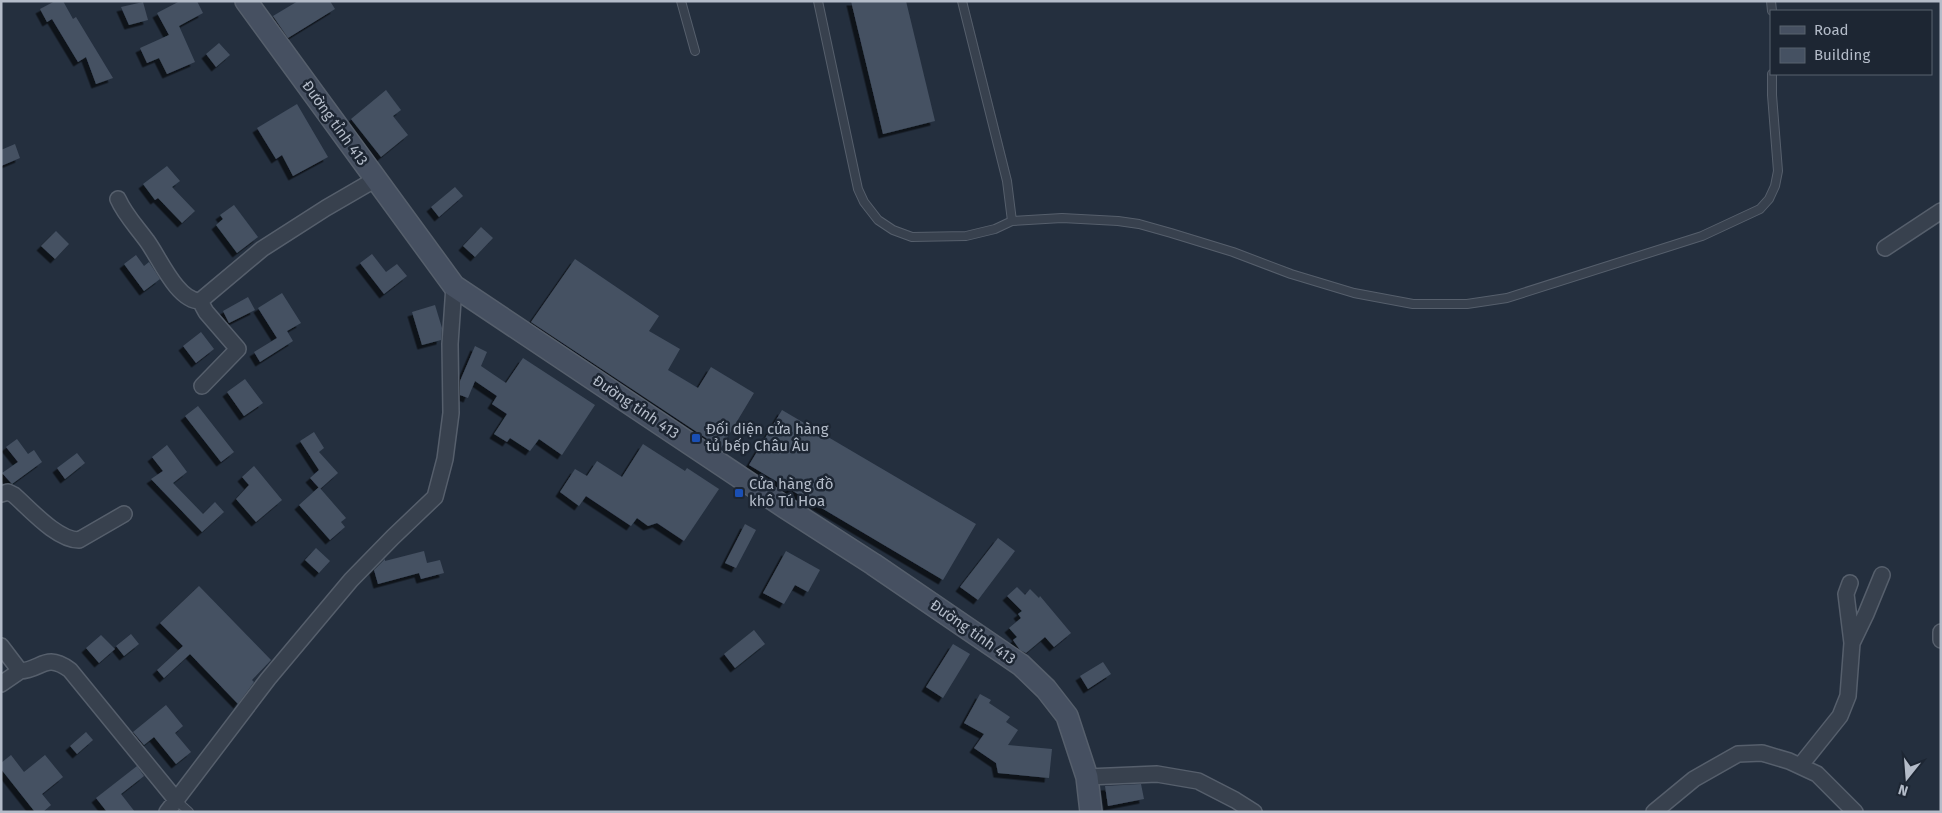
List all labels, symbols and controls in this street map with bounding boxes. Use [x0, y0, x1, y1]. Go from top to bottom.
legend [1770, 10, 1932, 75]
text: Road [1814, 21, 1849, 39]
text: Building [1814, 46, 1870, 64]
street label: Đường tỉnh 413 [298, 77, 372, 169]
street label: Đường tỉnh 413 [589, 371, 683, 443]
place label: Đối diện cửa hàng tủ bếp Châu Âu [706, 420, 829, 455]
marker: Đối diện cửa hàng tủ bếp Châu Âu [690, 432, 702, 444]
place label: Cửa hàng đồ khô Tú Hoa [749, 475, 833, 510]
marker: Cửa hàng đồ khô Tú Hoa [733, 487, 745, 499]
street label: Đường tỉnh 413 [927, 596, 1019, 668]
north arrow [1882, 753, 1932, 803]
text: N [1896, 780, 1910, 799]

